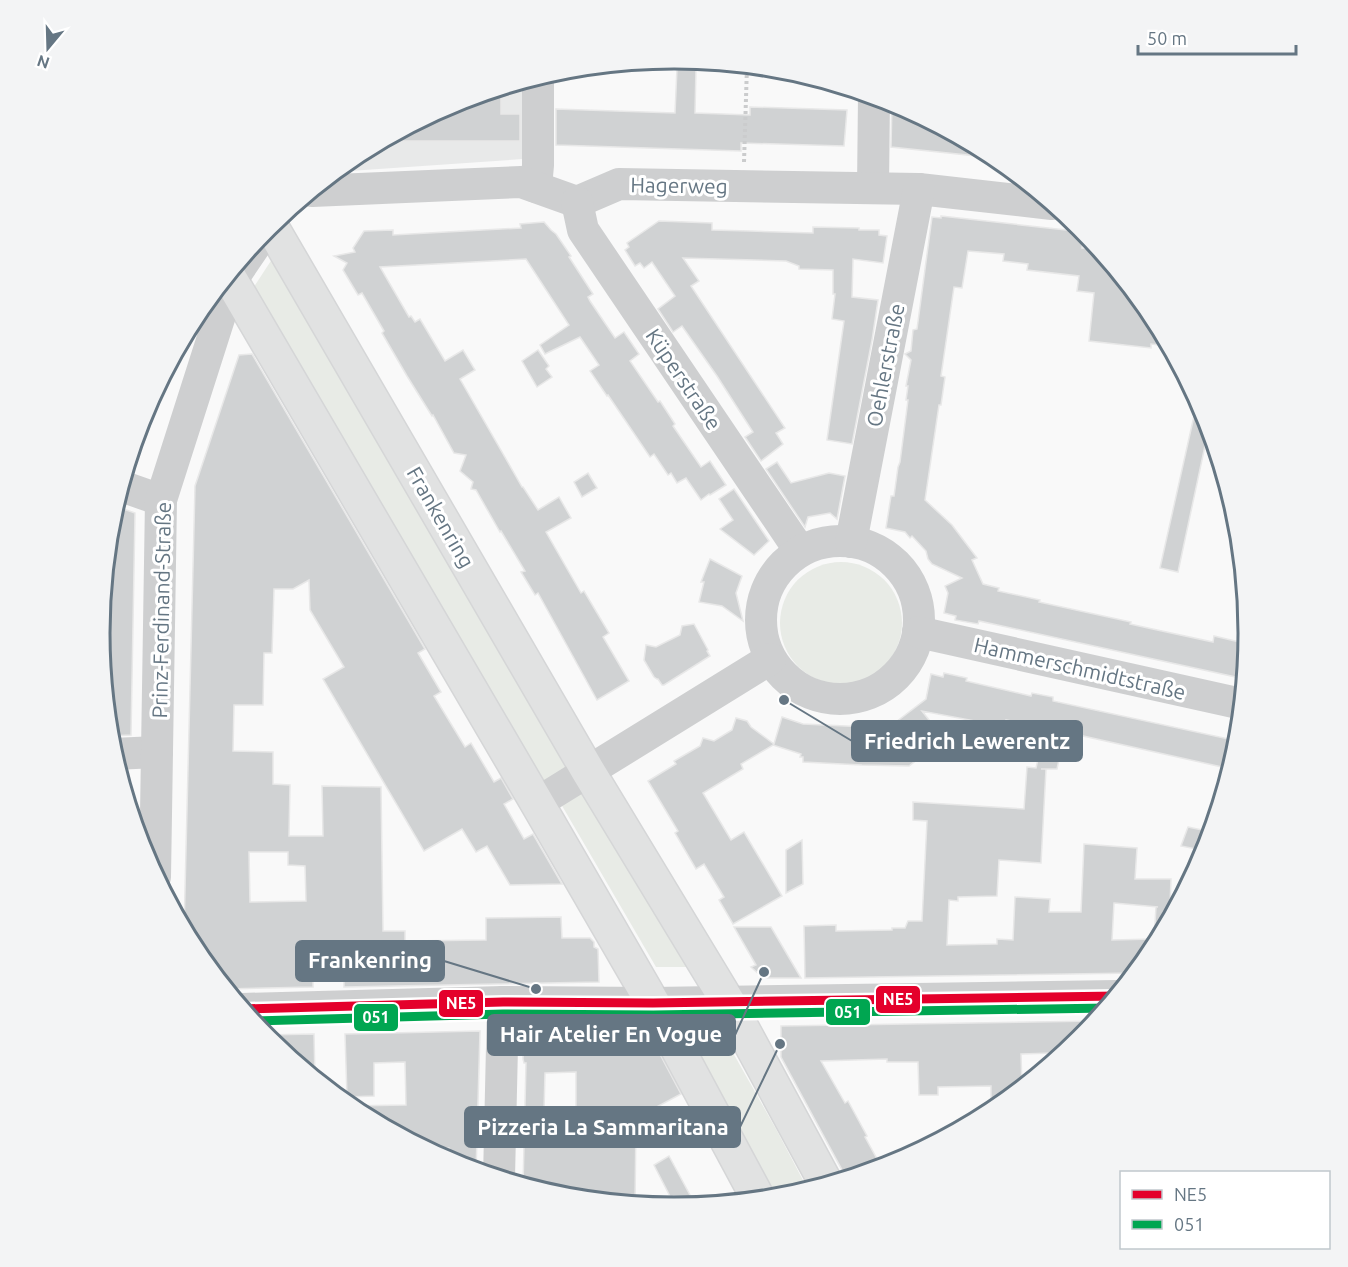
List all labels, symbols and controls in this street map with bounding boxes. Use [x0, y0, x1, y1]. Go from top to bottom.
north arrow [18, 18, 78, 78]
scale bar [1138, 18, 1296, 56]
text: 50 m [1147, 28, 1187, 48]
text: N [35, 52, 52, 73]
street label: Hagerweg [630, 172, 728, 198]
street label: Oehlerstraße [861, 301, 909, 429]
street label: Küperstraße [641, 324, 727, 434]
street label: Frankenring [403, 462, 479, 572]
street label: Prinz-Ferdinand-Straße [147, 501, 175, 719]
street label: Hammerschmidtstraße [972, 632, 1188, 704]
callout: Friedrich Lewerentz [852, 721, 1082, 761]
text: Friedrich Lewerentz [864, 728, 1070, 753]
callout: Frankenring [296, 941, 444, 981]
text: Frankenring [308, 947, 432, 972]
line badge: NE5 [875, 985, 921, 1014]
line badge: NE5 [438, 989, 484, 1018]
text: NE5 [883, 990, 913, 1008]
text: NE5 [446, 994, 476, 1012]
line badge: 051 [825, 998, 871, 1026]
line badge: 051 [353, 1003, 399, 1032]
text: 051 [834, 1003, 862, 1021]
text: 051 [362, 1008, 390, 1026]
callout: Hair Atelier En Vogue [488, 1015, 735, 1055]
text: Hair Atelier En Vogue [500, 1021, 722, 1046]
callout: Pizzeria La Sammaritana [465, 1107, 740, 1147]
text: Pizzeria La Sammaritana [477, 1114, 729, 1139]
legend [1120, 1171, 1330, 1249]
text: NE5 [1174, 1184, 1207, 1204]
text: 051 [1174, 1214, 1204, 1234]

